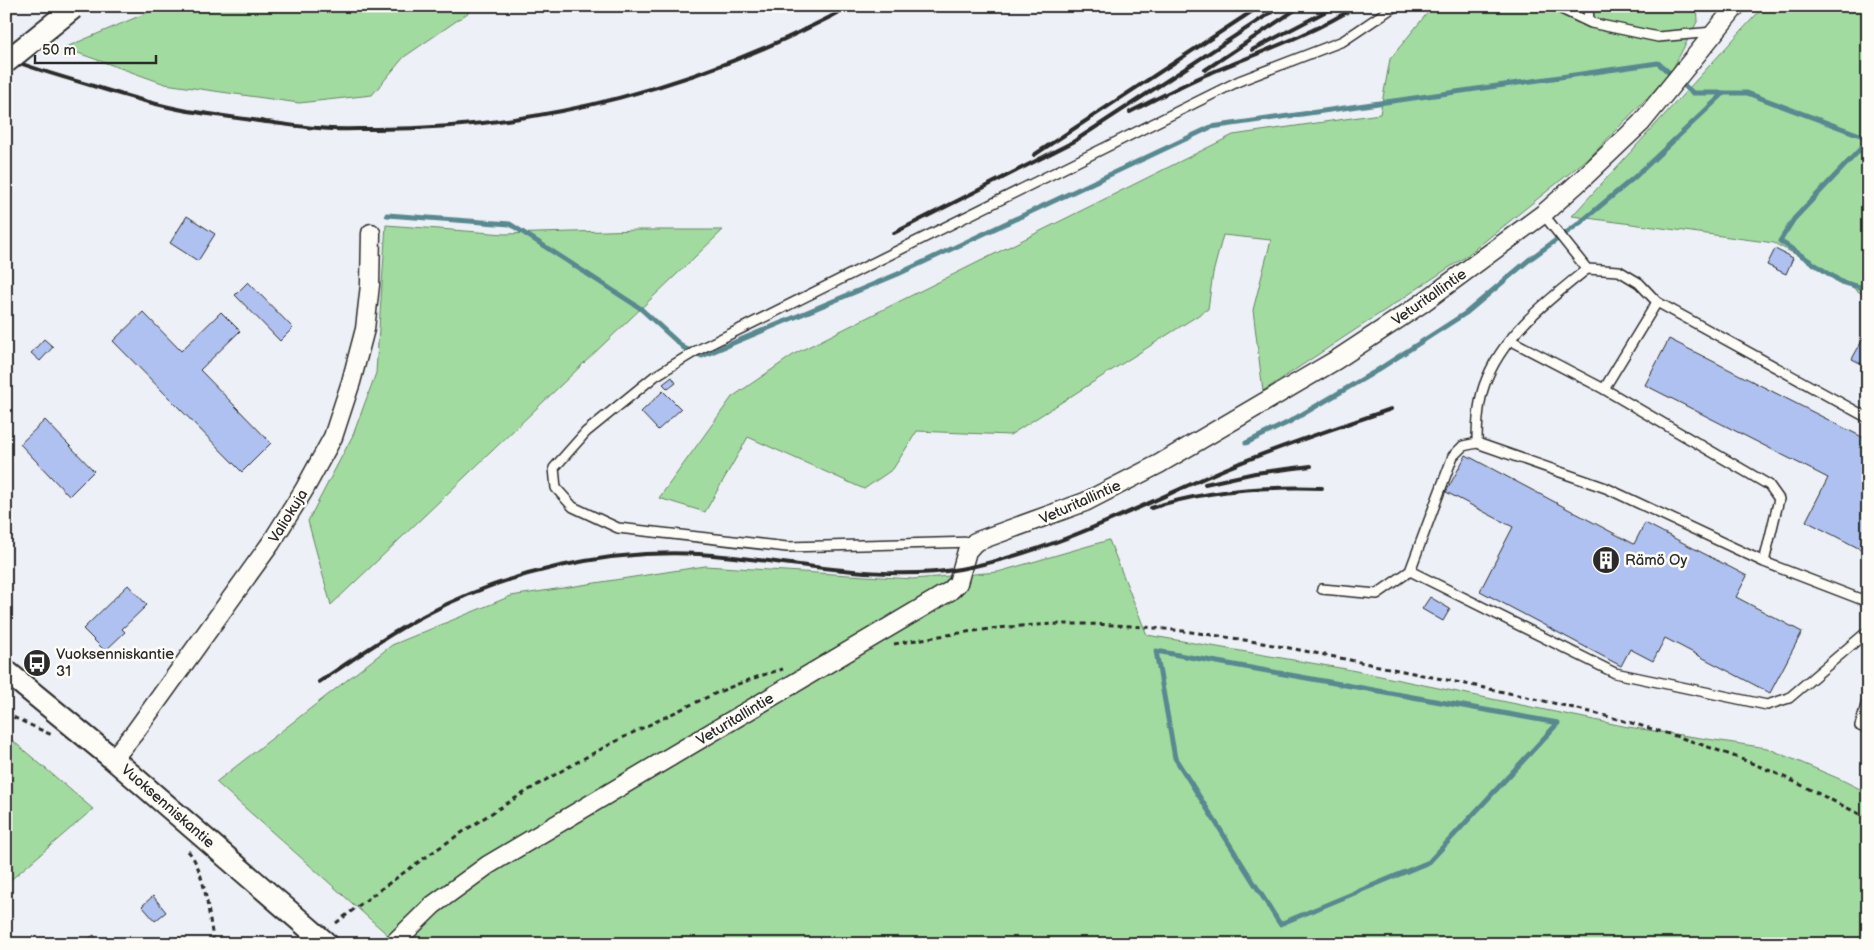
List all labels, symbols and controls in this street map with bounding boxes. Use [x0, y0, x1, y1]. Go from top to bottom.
scale bar [35, 32, 156, 64]
text: 50 m [42, 41, 76, 60]
street label: Veturitallintie [1388, 265, 1471, 330]
street label: Veturitallintie [1037, 476, 1124, 529]
street label: Valiokuja [265, 486, 312, 547]
building icon: Rämö Oy [1591, 545, 1621, 575]
place label: Rämö Oy [1625, 551, 1687, 570]
place label: Vuoksenniskantie 31 [56, 645, 174, 681]
bus stop icon: Vuoksenniskantie 31 [22, 648, 52, 678]
street label: Veturitallintie [693, 689, 778, 750]
street label: Vuoksenniskantie [117, 760, 219, 852]

